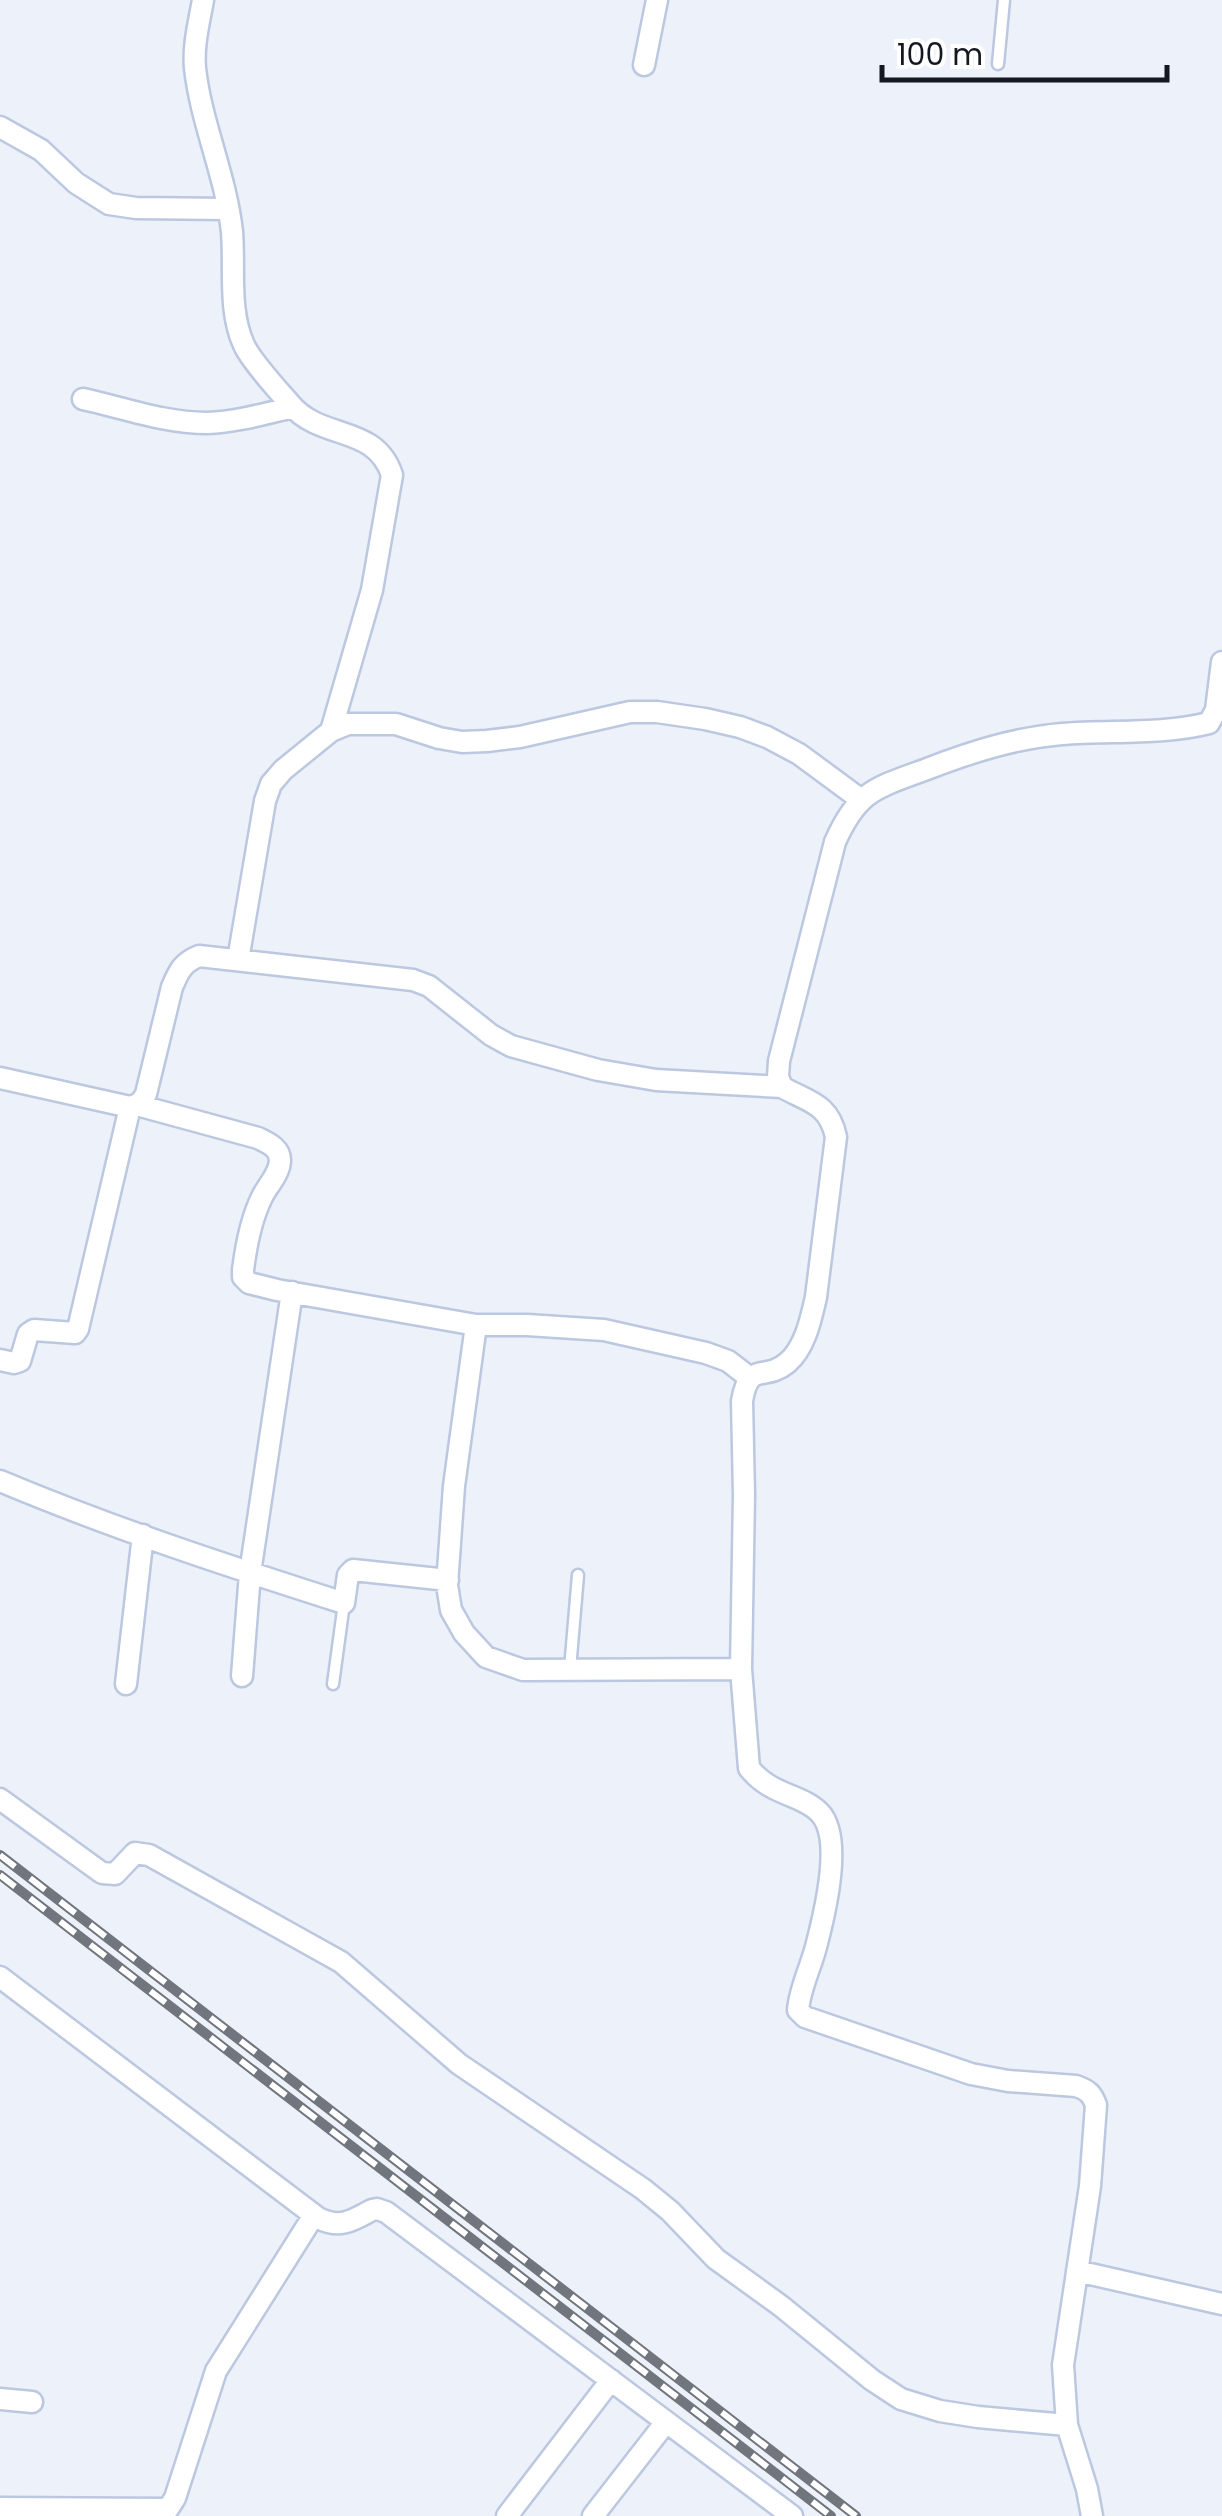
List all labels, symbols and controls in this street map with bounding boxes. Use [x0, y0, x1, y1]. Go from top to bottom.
scale bar [882, 20, 1167, 82]
text: 100 m [897, 33, 983, 76]

